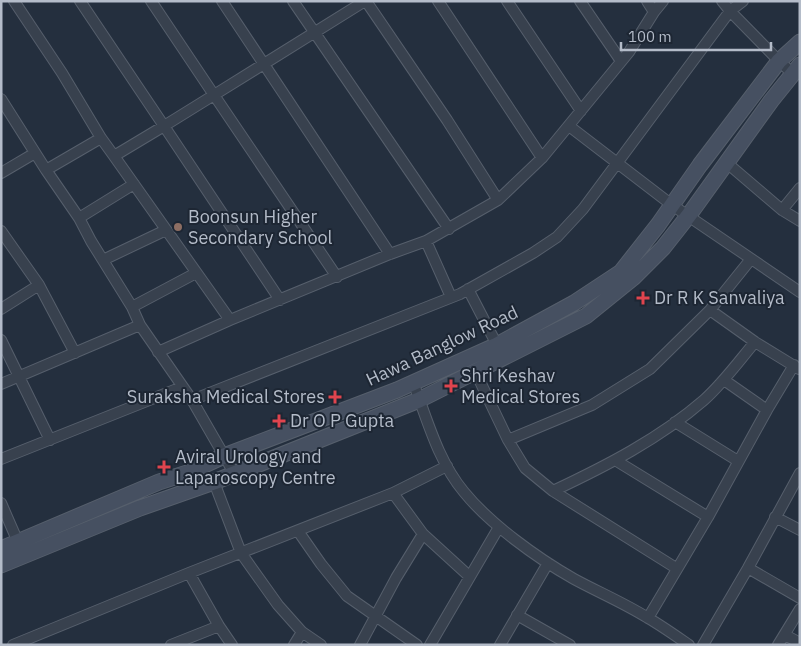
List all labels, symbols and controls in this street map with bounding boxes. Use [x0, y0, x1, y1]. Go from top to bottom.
scale bar [621, 20, 771, 52]
text: 100 m [628, 27, 672, 46]
place label: Boonsun Higher Secondary School [188, 205, 333, 249]
marker: Boonsun Higher Secondary School [172, 221, 184, 233]
place label: Dr R K Sanvaliya [654, 286, 785, 309]
marker: Dr R K Sanvaliya [636, 291, 650, 305]
street label: Hawa Banglow Road [362, 300, 522, 391]
place label: Shri Keshav Medical Stores [461, 364, 580, 408]
marker: Shri Keshav Medical Stores [445, 380, 457, 392]
place label: Suraksha Medical Stores [127, 385, 325, 408]
marker: Suraksha Medical Stores [329, 391, 341, 403]
place label: Dr O P Gupta [290, 409, 394, 432]
marker: Dr O P Gupta [272, 414, 286, 428]
place label: Aviral Urology and Laparoscopy Centre [175, 445, 336, 489]
marker: Aviral Urology and Laparoscopy Centre [157, 460, 171, 474]

